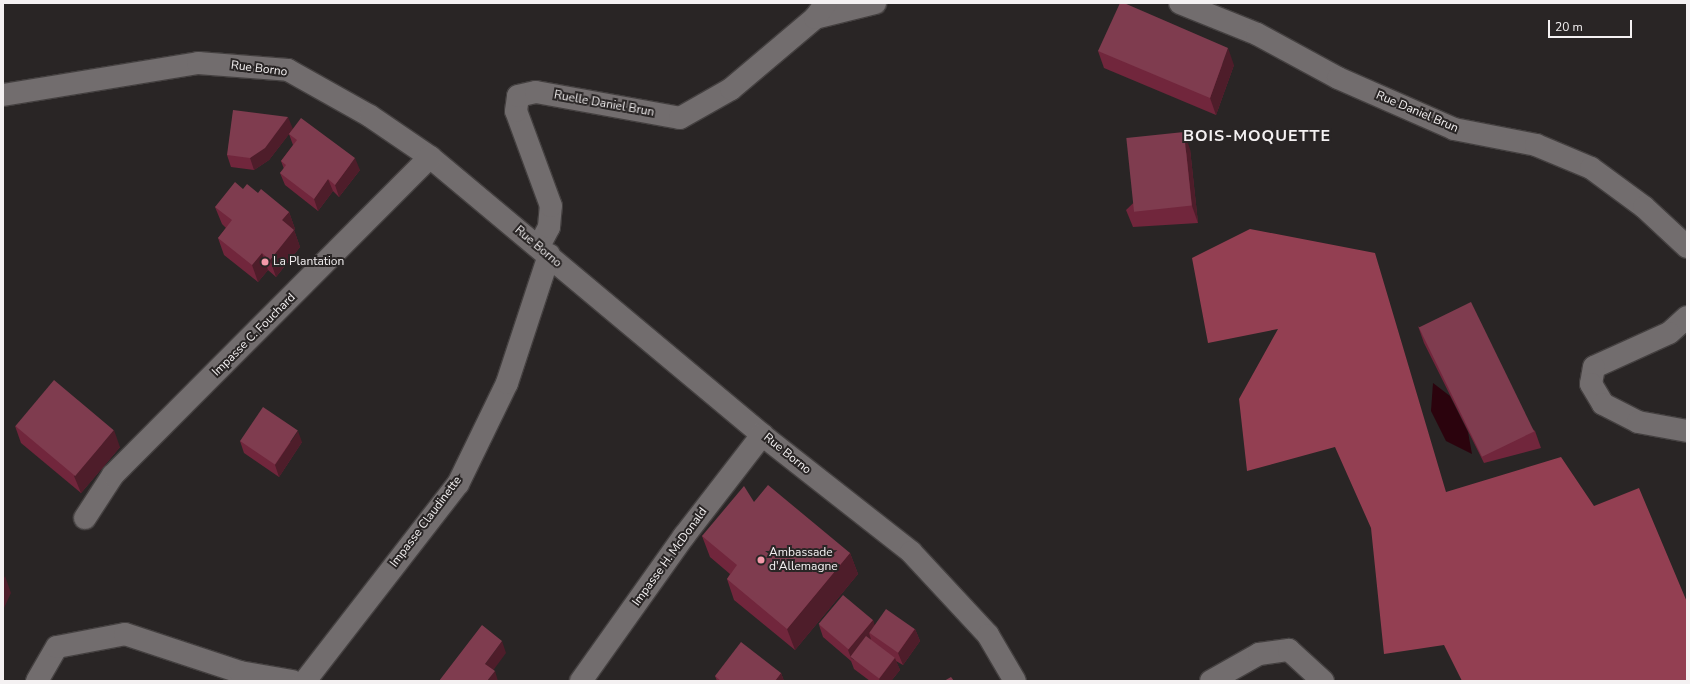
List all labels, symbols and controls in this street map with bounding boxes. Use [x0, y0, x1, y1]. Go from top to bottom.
scale bar [1550, 12, 1634, 38]
text: 20 m [1555, 19, 1583, 35]
street label: Rue Borno [230, 58, 288, 80]
street label: Ruelle Daniel Brun [553, 88, 655, 120]
street label: Rue Daniel Brun [1374, 88, 1460, 136]
district label: BOIS-MOQUETTE [1183, 126, 1331, 146]
street label: Rue Borno [512, 223, 564, 271]
place label: La Plantation [273, 255, 344, 269]
marker: La Plantation [260, 257, 270, 267]
street label: Impasse C. Fouchard [210, 291, 298, 379]
street label: Rue Borno [760, 431, 814, 477]
street label: Impasse Claudinette [387, 474, 465, 570]
street label: Impasse H. McDonald [630, 505, 710, 609]
place label: Ambassade d'Allemagne [769, 546, 838, 574]
marker: Ambassade d'Allemagne [756, 555, 766, 565]

